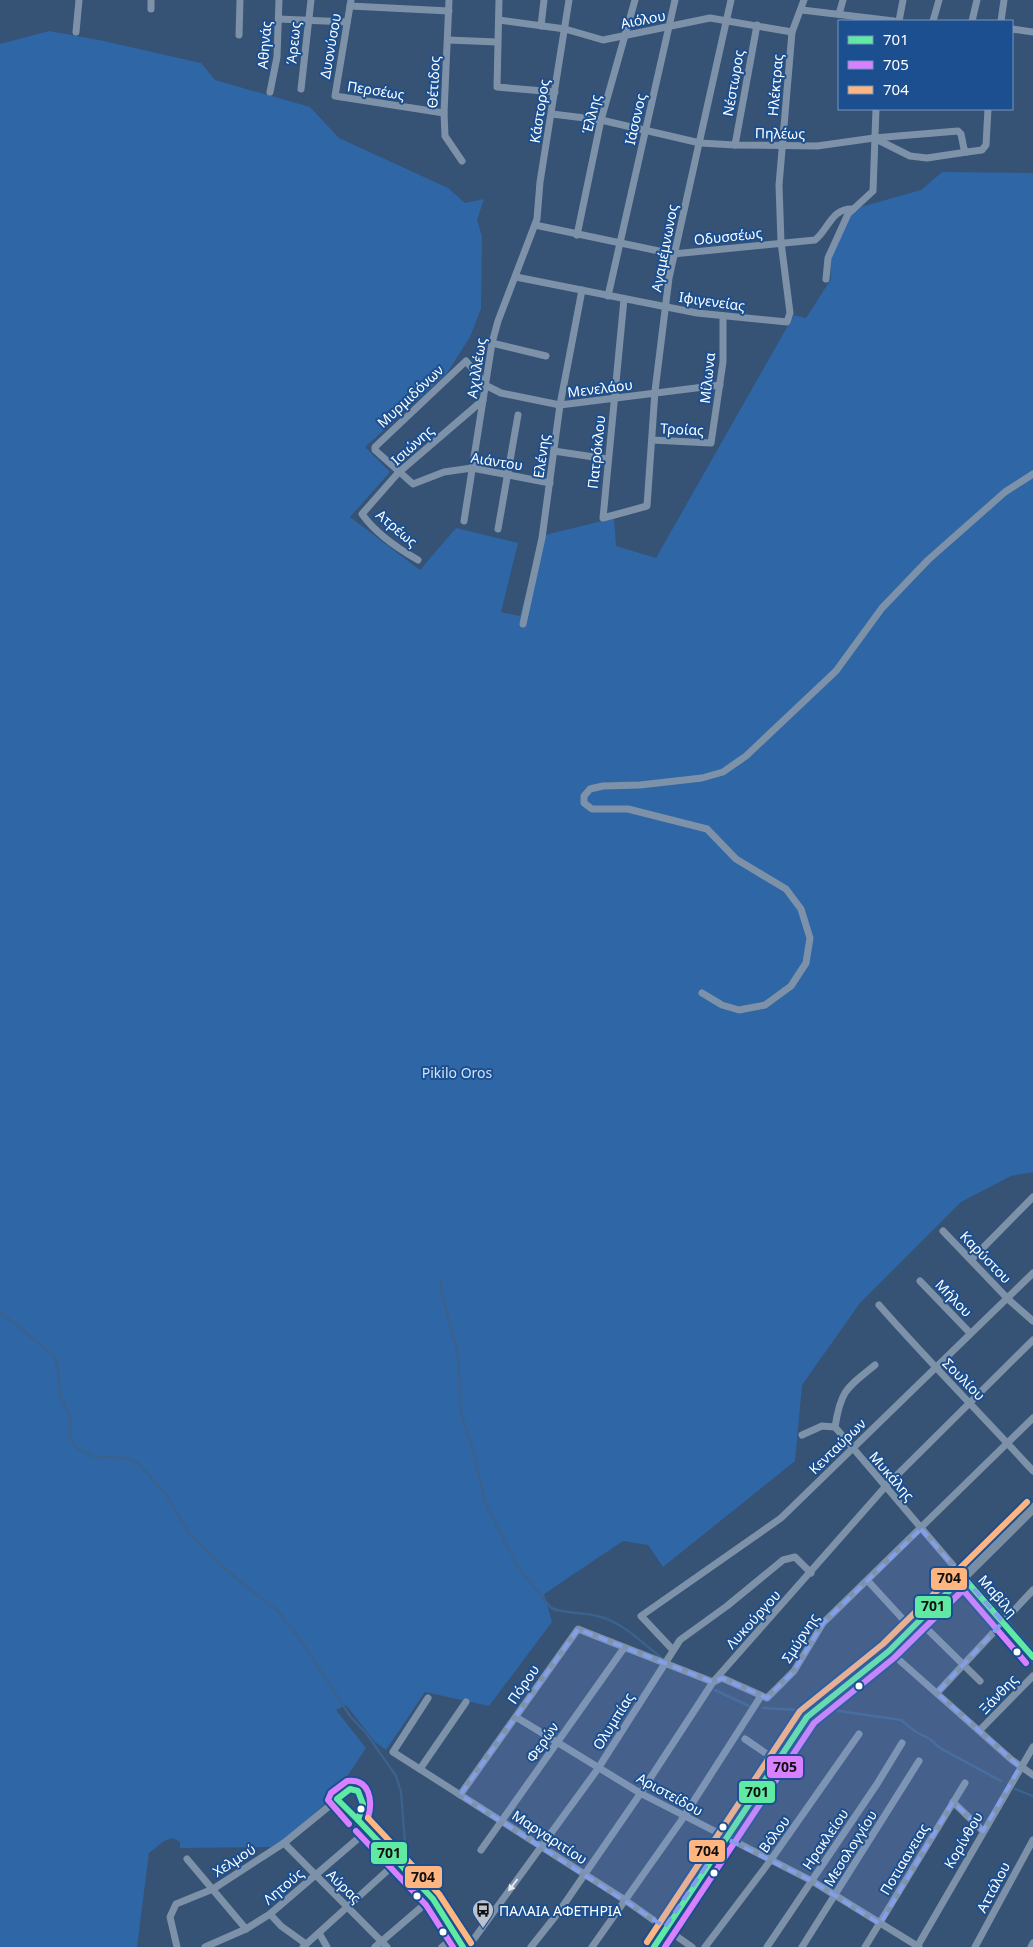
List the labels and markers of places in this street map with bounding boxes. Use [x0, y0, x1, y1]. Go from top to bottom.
unlabelled marker [1012, 1647, 1022, 1657]
unlabelled marker [854, 1681, 864, 1691]
unlabelled marker [356, 1804, 366, 1814]
unlabelled marker [718, 1822, 728, 1832]
unlabelled marker [709, 1868, 719, 1878]
unlabelled marker [412, 1891, 422, 1901]
bus stop icon: ΠΑΛΑΙΑ ΑΦΕΤΗΡΙΑ [471, 1898, 495, 1929]
place label: ΠΑΛΑΙΑ ΑΦΕΤΗΡΙΑ [499, 1901, 622, 1920]
unlabelled marker [438, 1927, 448, 1937]

